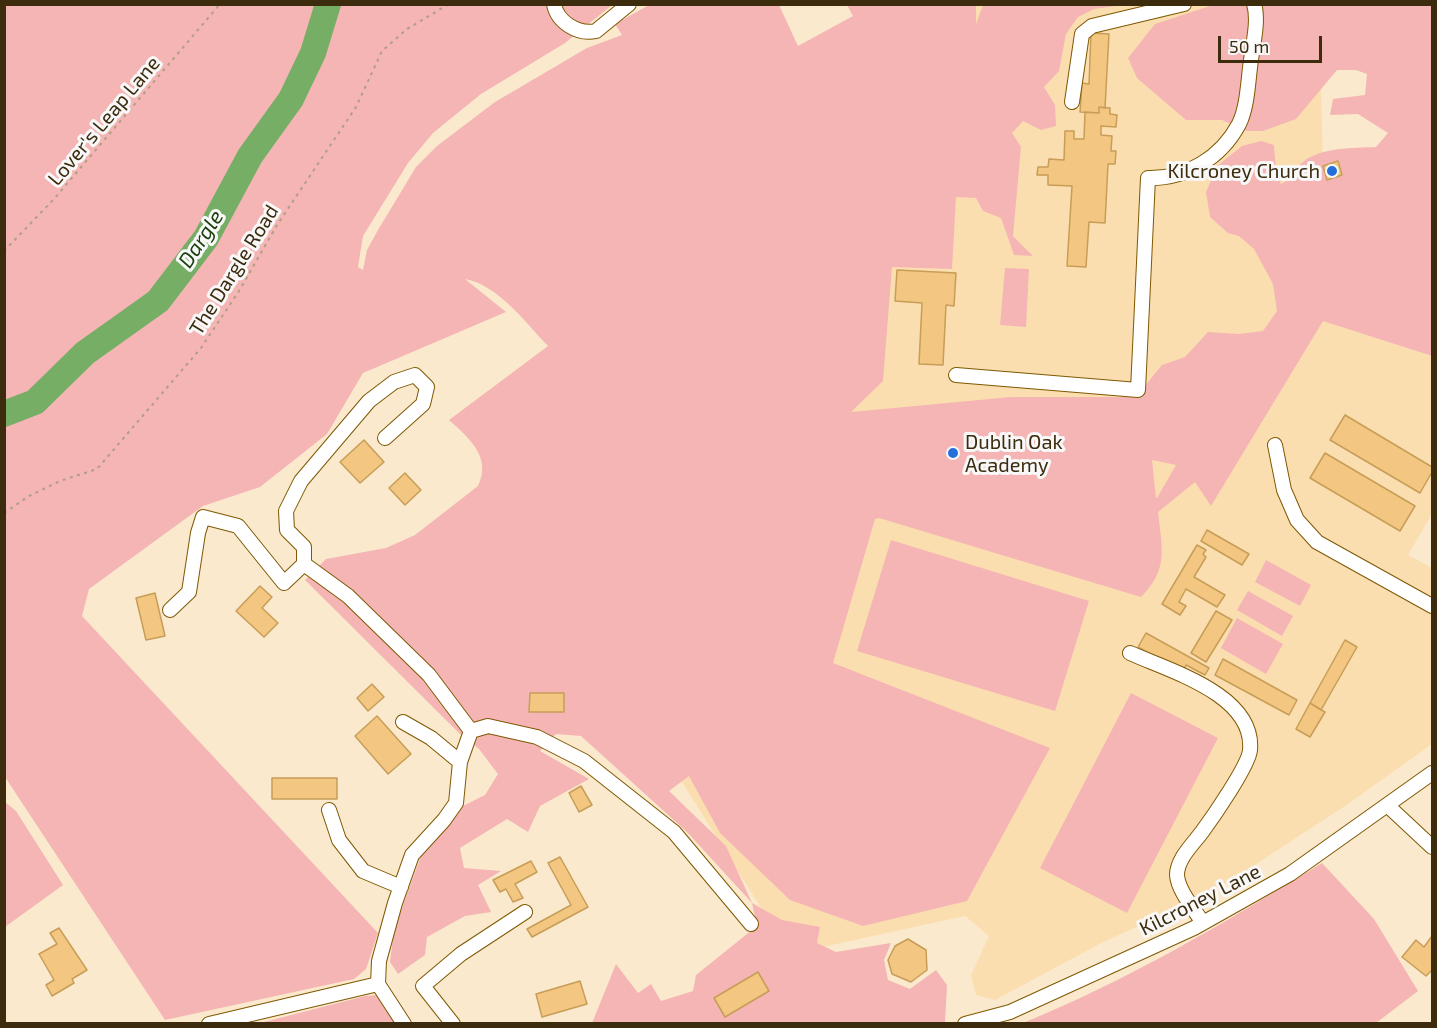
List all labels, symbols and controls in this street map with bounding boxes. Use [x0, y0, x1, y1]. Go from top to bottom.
scale bar [1221, 24, 1324, 62]
text: 50 m [1229, 35, 1269, 57]
street label: Lover's Leap Lane [43, 52, 165, 190]
place label: Kilcroney Church [1167, 159, 1320, 183]
marker: Kilcroney Church [1325, 164, 1339, 178]
street label: The Dargle Road [184, 200, 284, 340]
water label: Dargle [173, 205, 229, 273]
place label: Dublin Oak Academy [965, 430, 1063, 477]
marker: Dublin Oak Academy [946, 446, 960, 460]
street label: Kilcroney Lane [1135, 859, 1265, 941]

